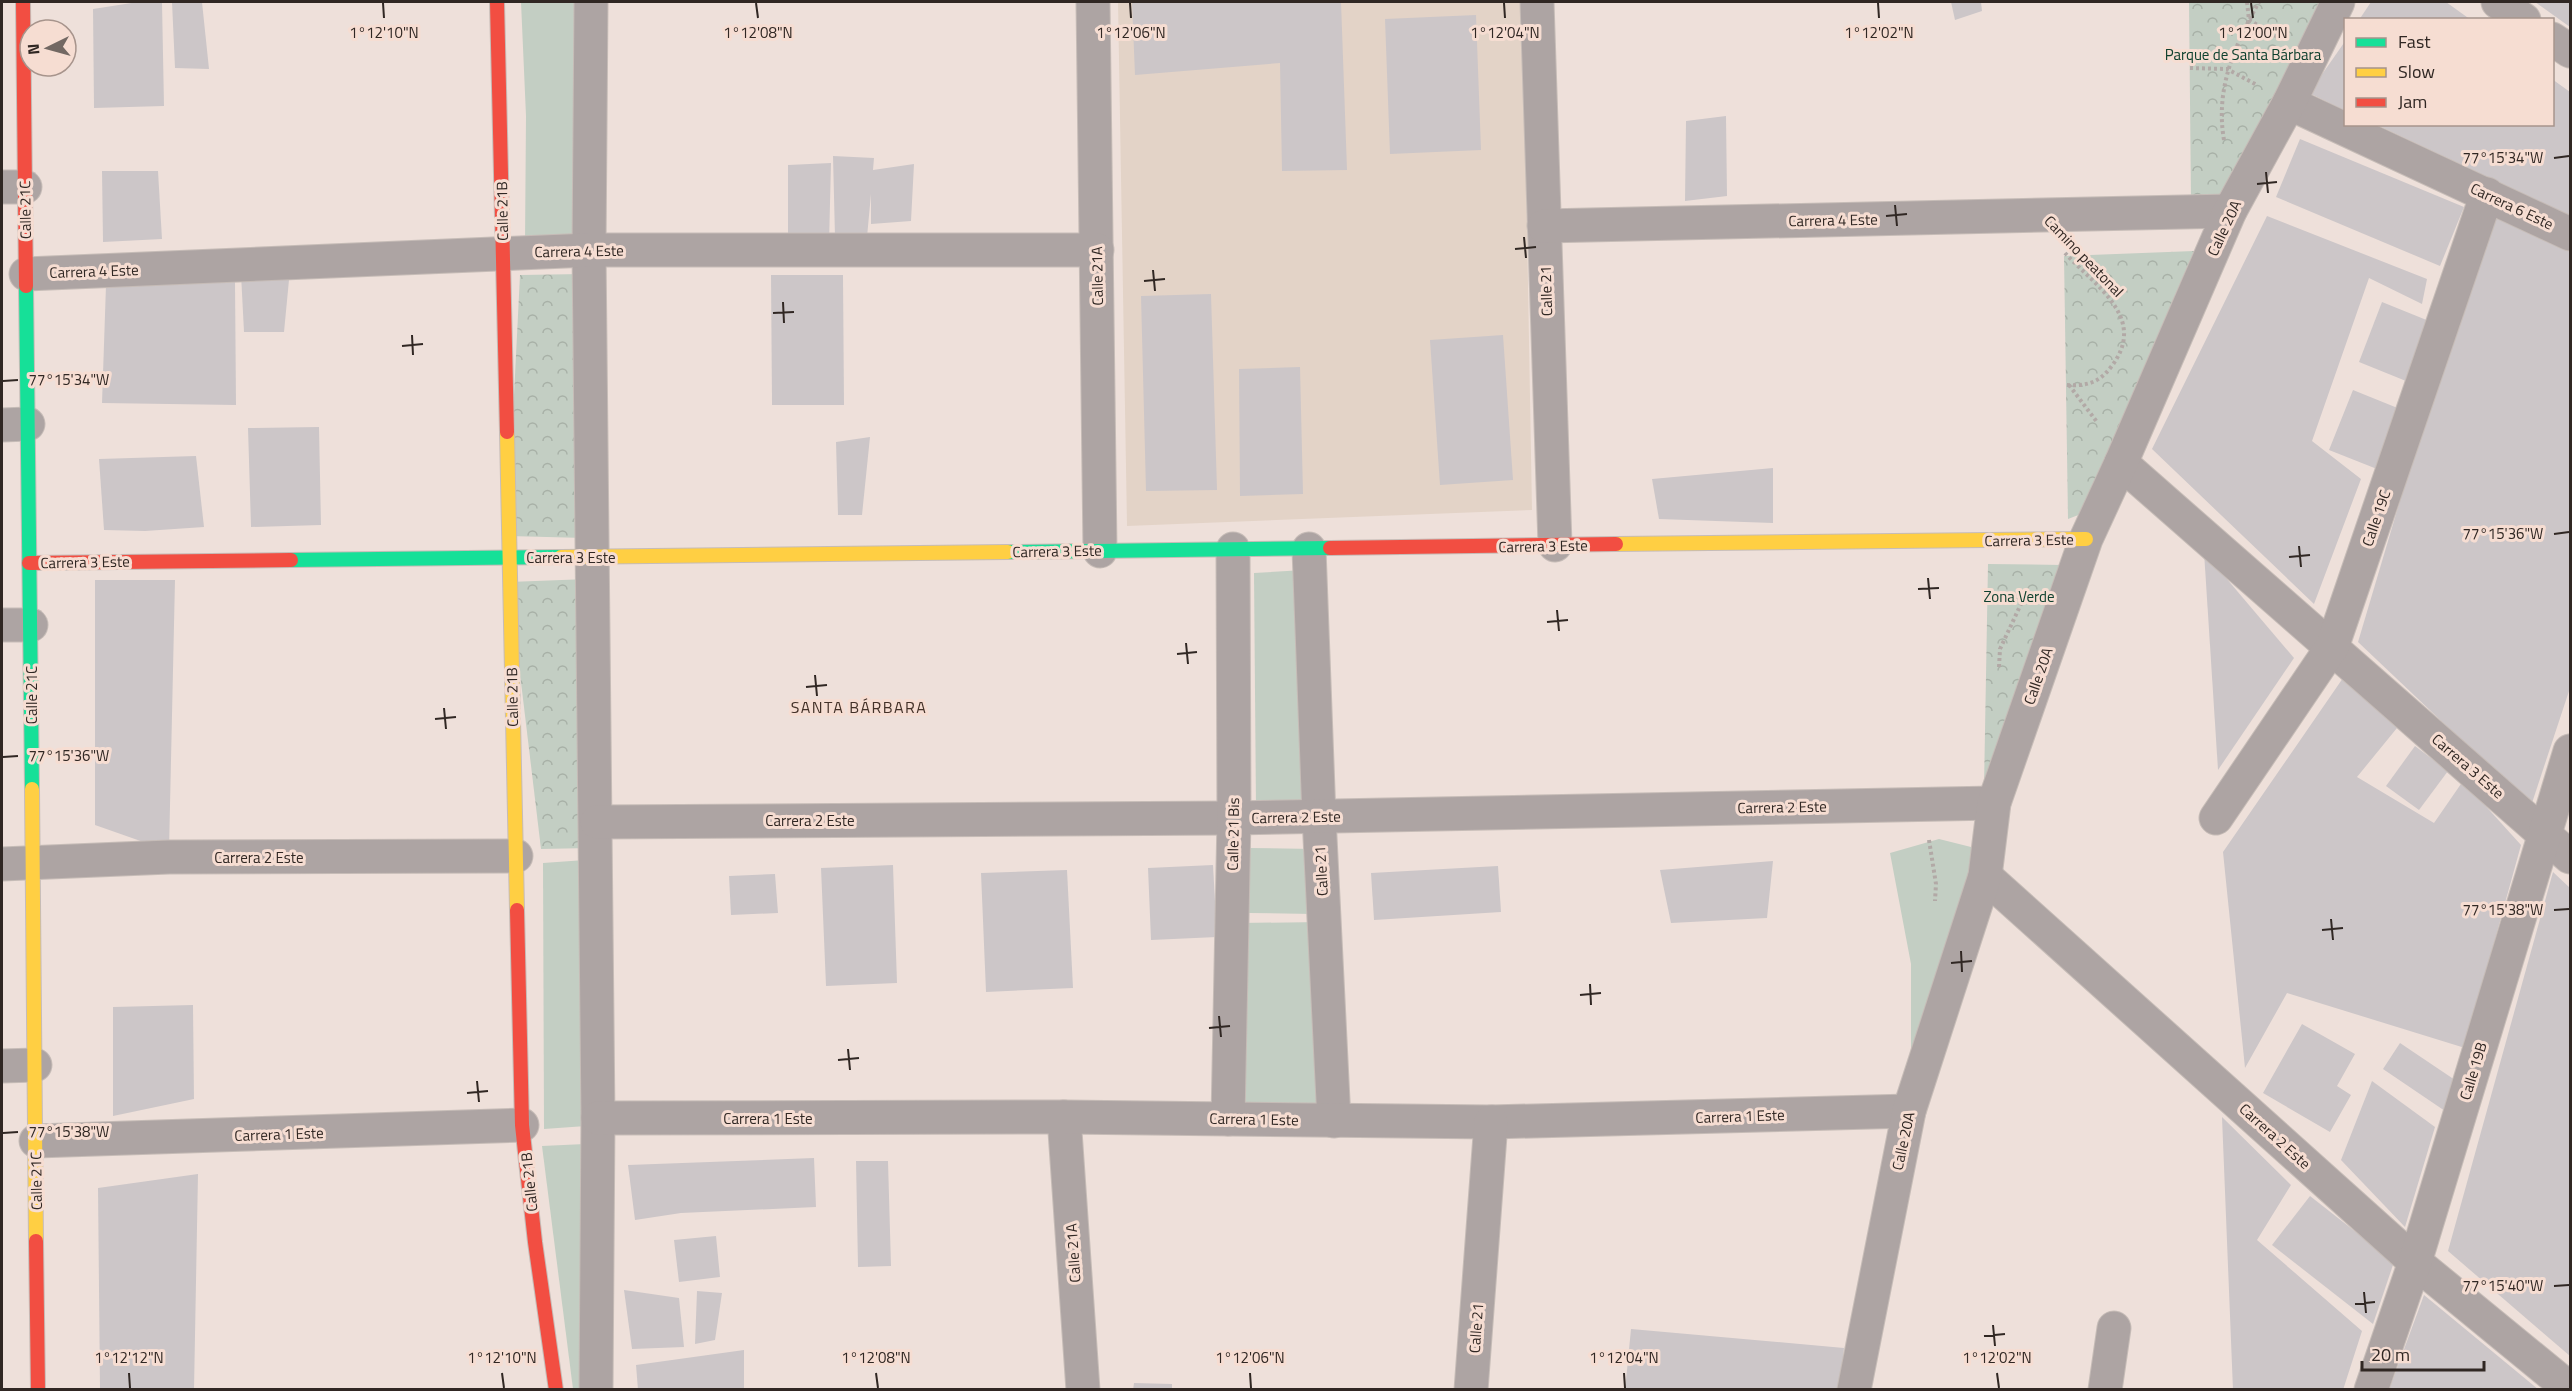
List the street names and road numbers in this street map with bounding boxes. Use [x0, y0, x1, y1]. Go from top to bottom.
street label: Carrera 6 Este [2467, 177, 2557, 235]
street label: Calle 21C [13, 181, 37, 239]
street label: Calle 21B [490, 181, 514, 241]
street label: Calle 20A [2201, 196, 2247, 260]
street label: Carrera 4 Este [1788, 208, 1878, 232]
street label: Camino peatonal [2039, 210, 2129, 302]
street label: Carrera 4 Este [534, 239, 624, 263]
street label: Calle 21A [1085, 246, 1109, 306]
street label: Carrera 4 Este [49, 258, 139, 284]
street label: Calle 21 [1534, 265, 1558, 317]
street label: Calle 19C [2356, 487, 2396, 549]
street label: Carrera 3 Este [1984, 528, 2074, 552]
street label: Carrera 3 Este [1498, 534, 1588, 558]
street label: Carrera 3 Este [1012, 539, 1102, 563]
street label: Carrera 3 Este [526, 546, 616, 569]
street label: Carrera 3 Este [40, 550, 130, 574]
street label: Calle 20A [2017, 644, 2059, 708]
street label: Calle 21C [20, 666, 43, 724]
street label: Calle 21B [500, 667, 524, 727]
street label: Carrera 3 Este [2427, 728, 2509, 804]
street label: Carrera 2 Este [1737, 795, 1827, 819]
street label: Calle 21 Bis [1221, 797, 1245, 871]
street label: Carrera 2 Este [1251, 805, 1341, 829]
street label: Carrera 2 Este [765, 809, 855, 832]
street label: Calle 21 [1308, 845, 1334, 897]
street label: Carrera 2 Este [214, 846, 304, 869]
street label: Calle 19B [2453, 1039, 2493, 1103]
street label: Carrera 2 Este [2234, 1098, 2316, 1174]
street label: Carrera 1 Este [1695, 1103, 1785, 1129]
street label: Carrera 1 Este [723, 1107, 813, 1130]
street label: Carrera 1 Este [1209, 1107, 1299, 1131]
street label: Calle 20A [1886, 1110, 1920, 1172]
street label: Carrera 1 Este [234, 1121, 324, 1147]
street label: Calle 21B [514, 1151, 544, 1213]
street label: Calle 21C [24, 1152, 48, 1210]
street label: Calle 21A [1059, 1223, 1087, 1283]
street label: Calle 21 [1463, 1302, 1489, 1354]

